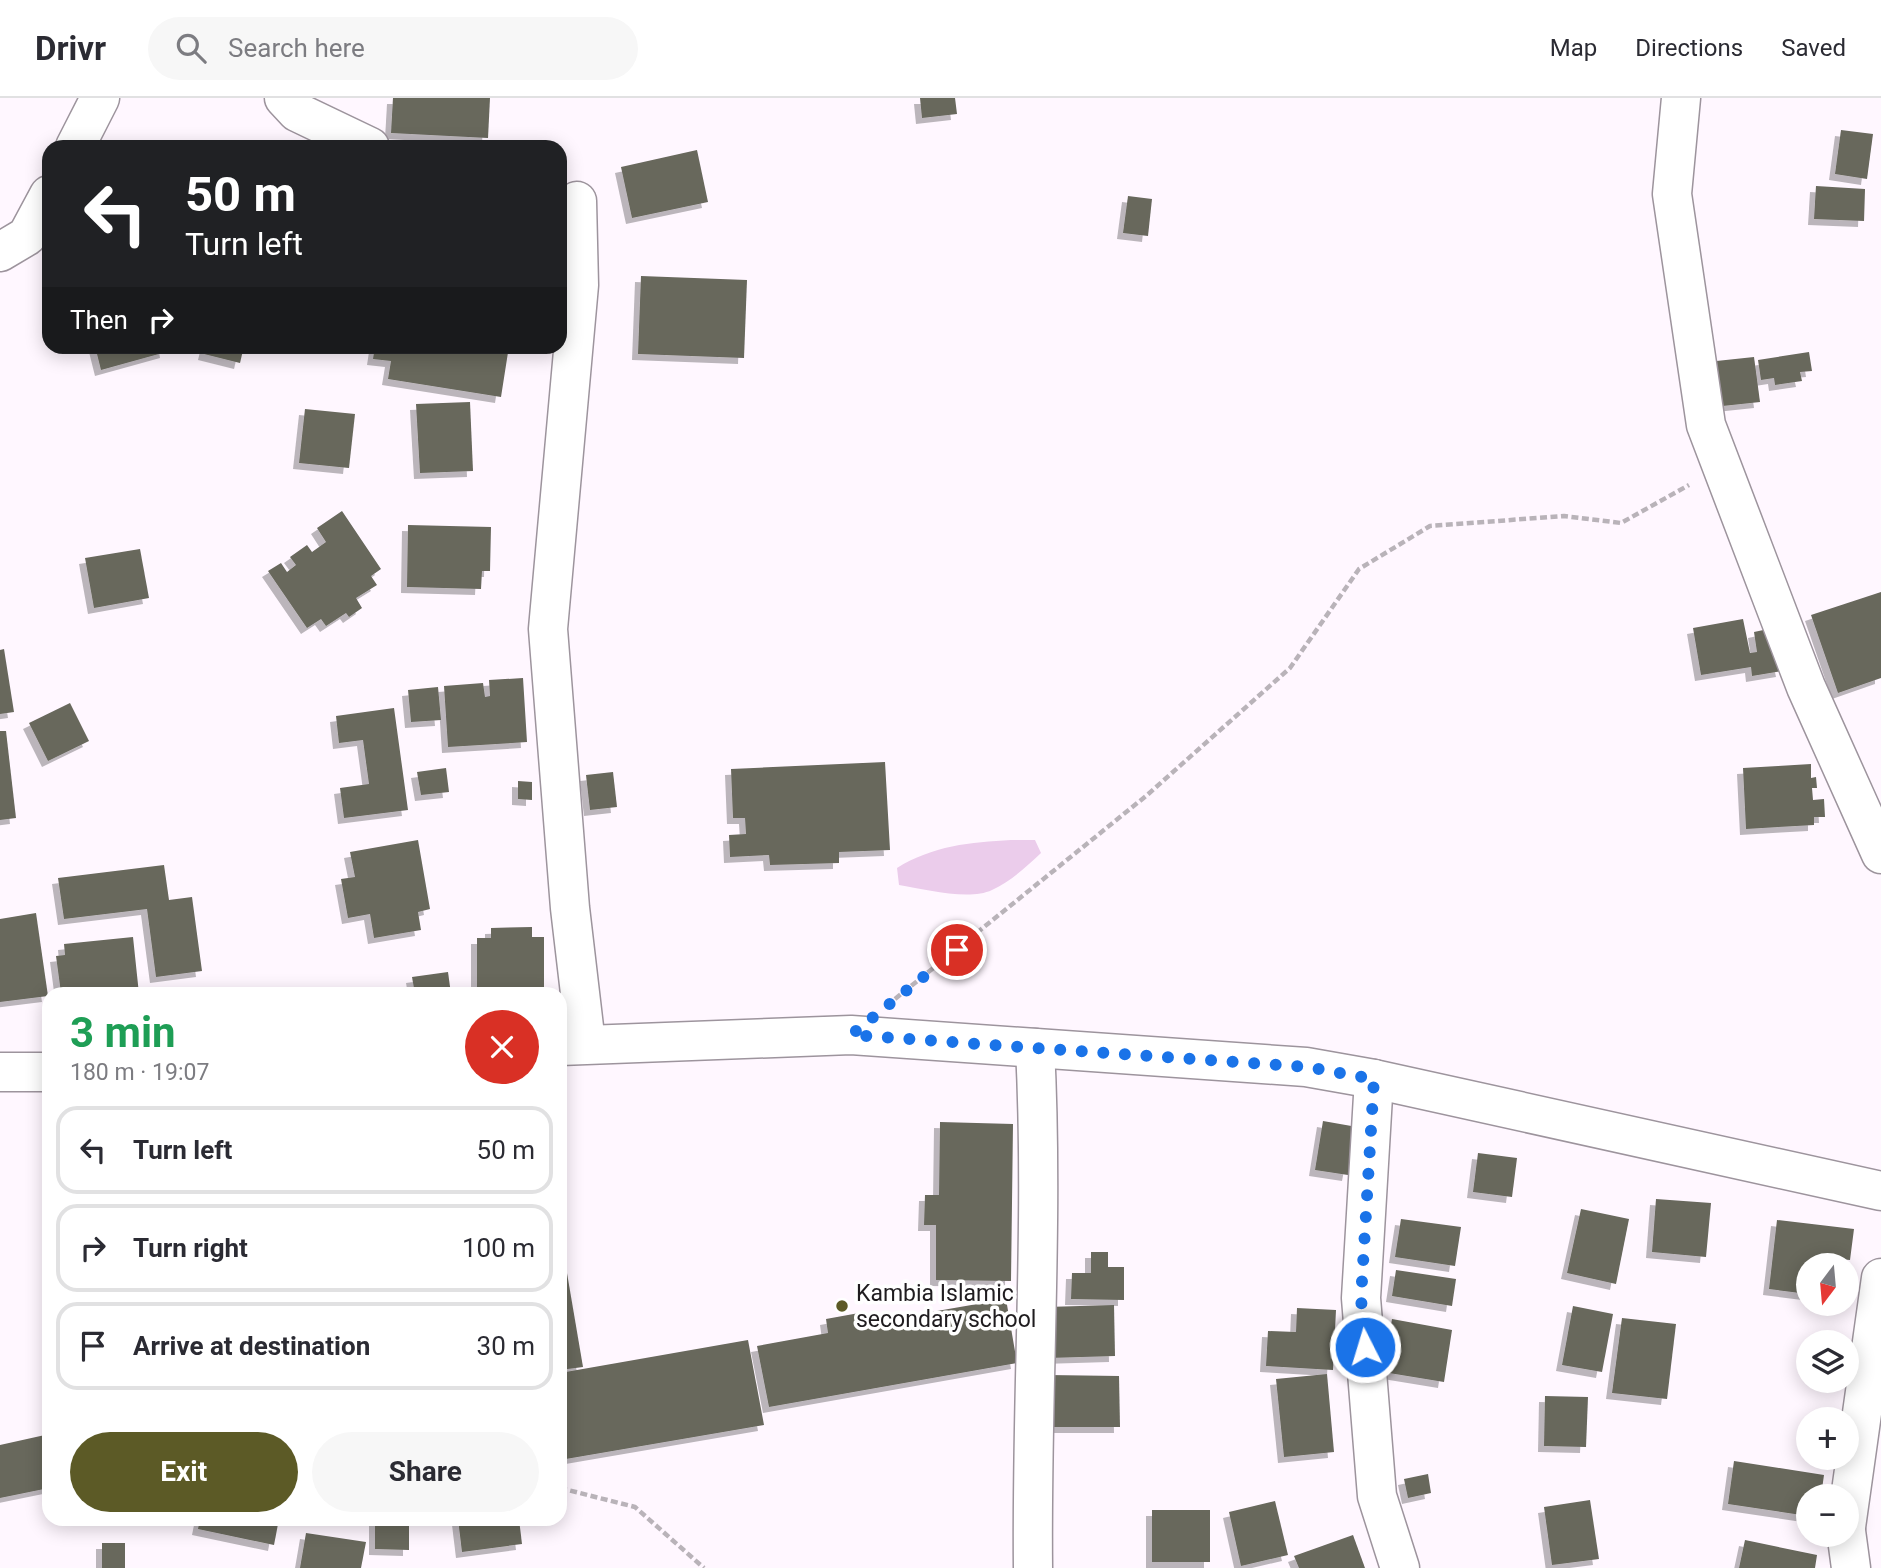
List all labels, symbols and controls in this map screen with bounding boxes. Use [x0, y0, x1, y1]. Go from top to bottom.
search box [148, 17, 638, 80]
text: Drivr [35, 29, 106, 68]
icon: search [172, 29, 210, 67]
text: Search here [228, 33, 365, 63]
text: Map [1550, 34, 1597, 62]
text: Directions [1635, 34, 1743, 62]
text: Saved [1781, 34, 1846, 62]
text: 50 m [185, 166, 296, 223]
icon: left [70, 168, 161, 259]
text: Turn left [185, 225, 303, 263]
icon: right [142, 301, 180, 339]
text: Then [70, 305, 128, 335]
pin [927, 920, 987, 980]
icon: arrive [938, 931, 976, 969]
text: 3 min [70, 1008, 176, 1057]
button: close [465, 1010, 539, 1084]
text: 180 m · 19:07 [70, 1059, 209, 1086]
icon: left [74, 1131, 112, 1169]
text: Turn left [133, 1135, 232, 1165]
text: 50 m [477, 1135, 535, 1165]
icon: right [74, 1229, 112, 1267]
text: Turn right [133, 1233, 248, 1263]
text: 100 m [462, 1233, 535, 1263]
north arrow [1796, 1253, 1858, 1316]
map controls [1796, 1253, 1859, 1547]
place label: Kambia Islamic secondary school [856, 1280, 1036, 1333]
marker: Kambia Islamic secondary school [834, 1298, 850, 1314]
position arrow [1328, 1310, 1402, 1384]
icon: arrive [74, 1327, 112, 1365]
button: layers [1796, 1330, 1859, 1393]
text: Arrive at destination [133, 1331, 370, 1361]
text: 30 m [477, 1331, 535, 1361]
button: + [1796, 1407, 1859, 1470]
button: Exit [70, 1432, 298, 1512]
button: Share [312, 1432, 539, 1512]
button: − [1796, 1484, 1859, 1547]

